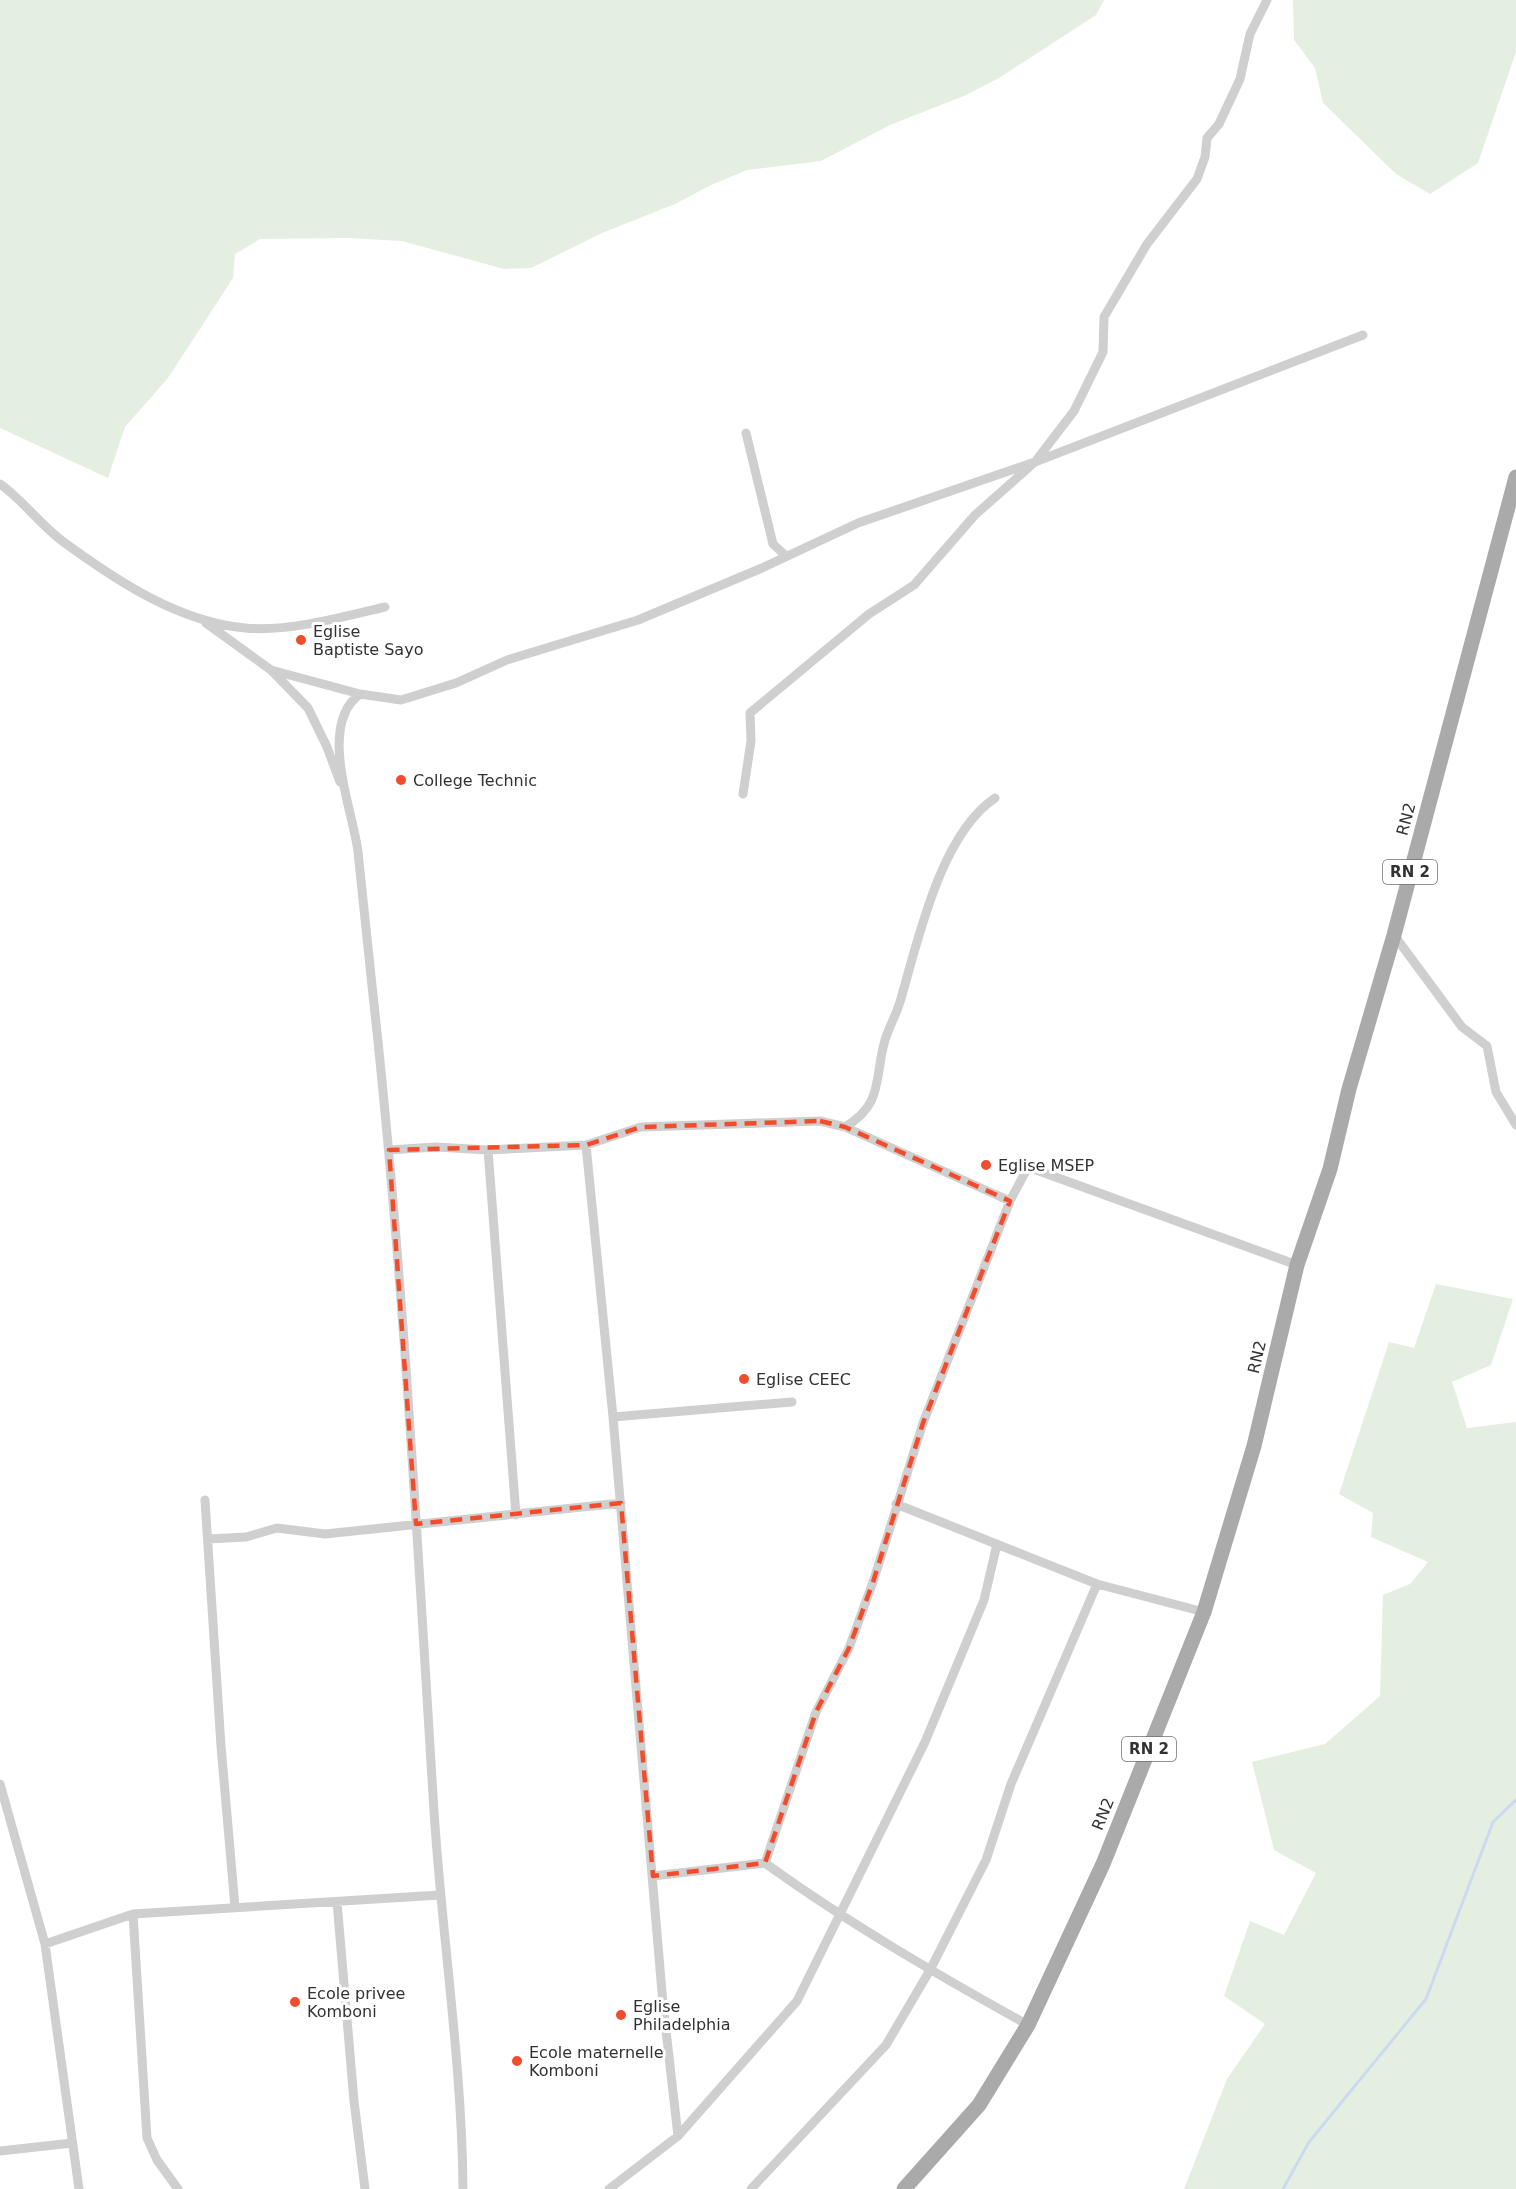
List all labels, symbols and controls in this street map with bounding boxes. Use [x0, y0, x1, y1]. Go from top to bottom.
place label: Eglise Baptiste Sayo [313, 622, 423, 659]
marker: Eglise Baptiste Sayo [294, 633, 308, 647]
place label: College Technic [413, 771, 537, 790]
marker: College Technic [394, 773, 408, 787]
street label: RN2 [1393, 800, 1419, 838]
road number: RN 2 [1383, 860, 1437, 884]
place label: Eglise MSEP [998, 1156, 1094, 1175]
marker: Eglise MSEP [979, 1158, 993, 1172]
street label: RN2 [1244, 1339, 1270, 1375]
place label: Eglise CEEC [756, 1370, 851, 1389]
marker: Eglise CEEC [737, 1372, 751, 1386]
road number: RN 2 [1122, 1737, 1176, 1761]
street label: RN2 [1088, 1795, 1118, 1833]
place label: Ecole privee Komboni [307, 1984, 405, 2021]
marker: Ecole privee Komboni [288, 1995, 302, 2009]
place label: Eglise Philadelphia [633, 1997, 730, 2034]
marker: Eglise Philadelphia [614, 2008, 628, 2022]
place label: Ecole maternelle Komboni [529, 2043, 664, 2080]
marker: Ecole maternelle Komboni [510, 2054, 524, 2068]

